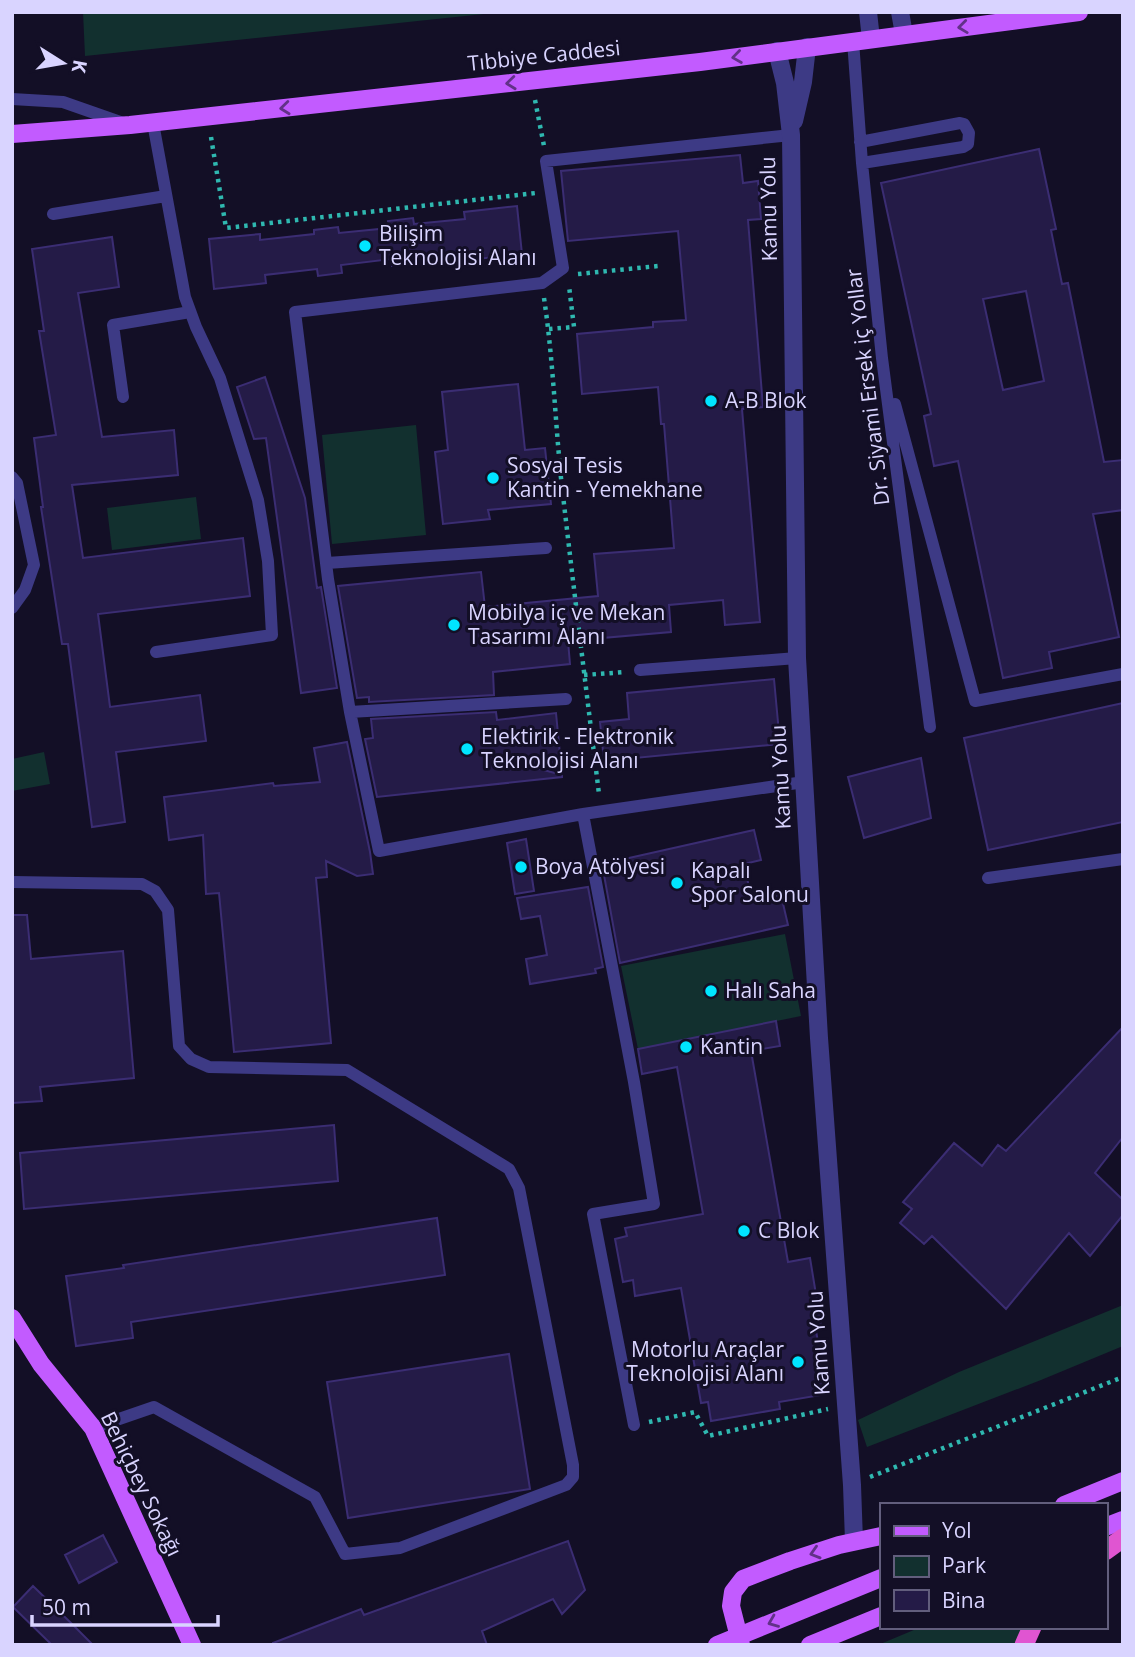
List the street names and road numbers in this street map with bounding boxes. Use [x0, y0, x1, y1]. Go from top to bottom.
street label: Tıbbiye Caddesi [466, 33, 622, 77]
street label: Kamu Yolu [753, 156, 783, 262]
street label: Dr. Siyami Ersek iç Yollar [839, 267, 895, 507]
street label: Kamu Yolu [763, 724, 797, 830]
street label: Kamu Yolu [800, 1290, 836, 1396]
street label: Behiçbey Sokağı [95, 1407, 189, 1561]

